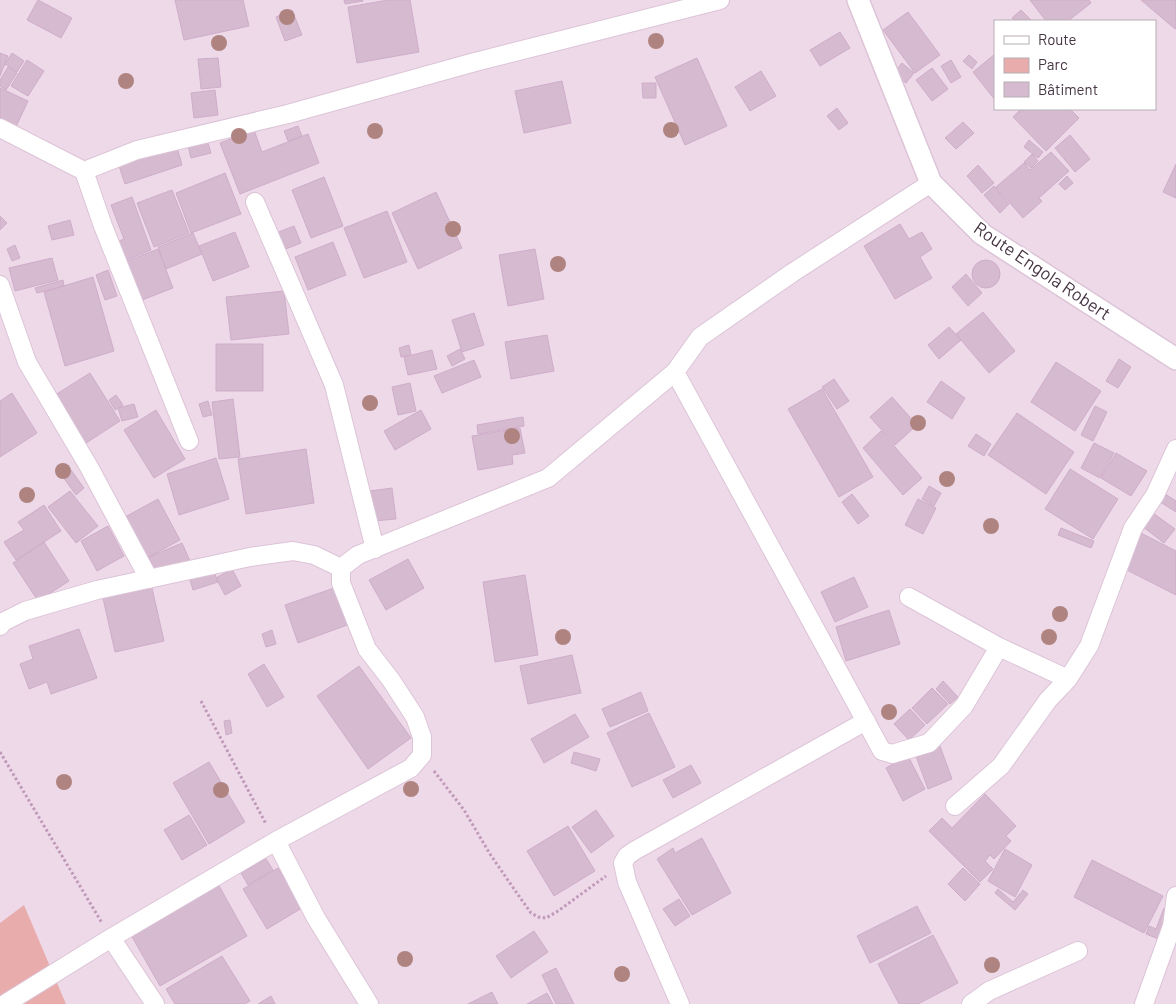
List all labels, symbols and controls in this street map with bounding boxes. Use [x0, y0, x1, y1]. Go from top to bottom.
legend [994, 20, 1156, 110]
text: Route [1038, 30, 1077, 48]
text: Parc [1038, 55, 1068, 73]
text: Bâtiment [1038, 80, 1098, 98]
street label: Route Engola Robert [970, 216, 1115, 324]

